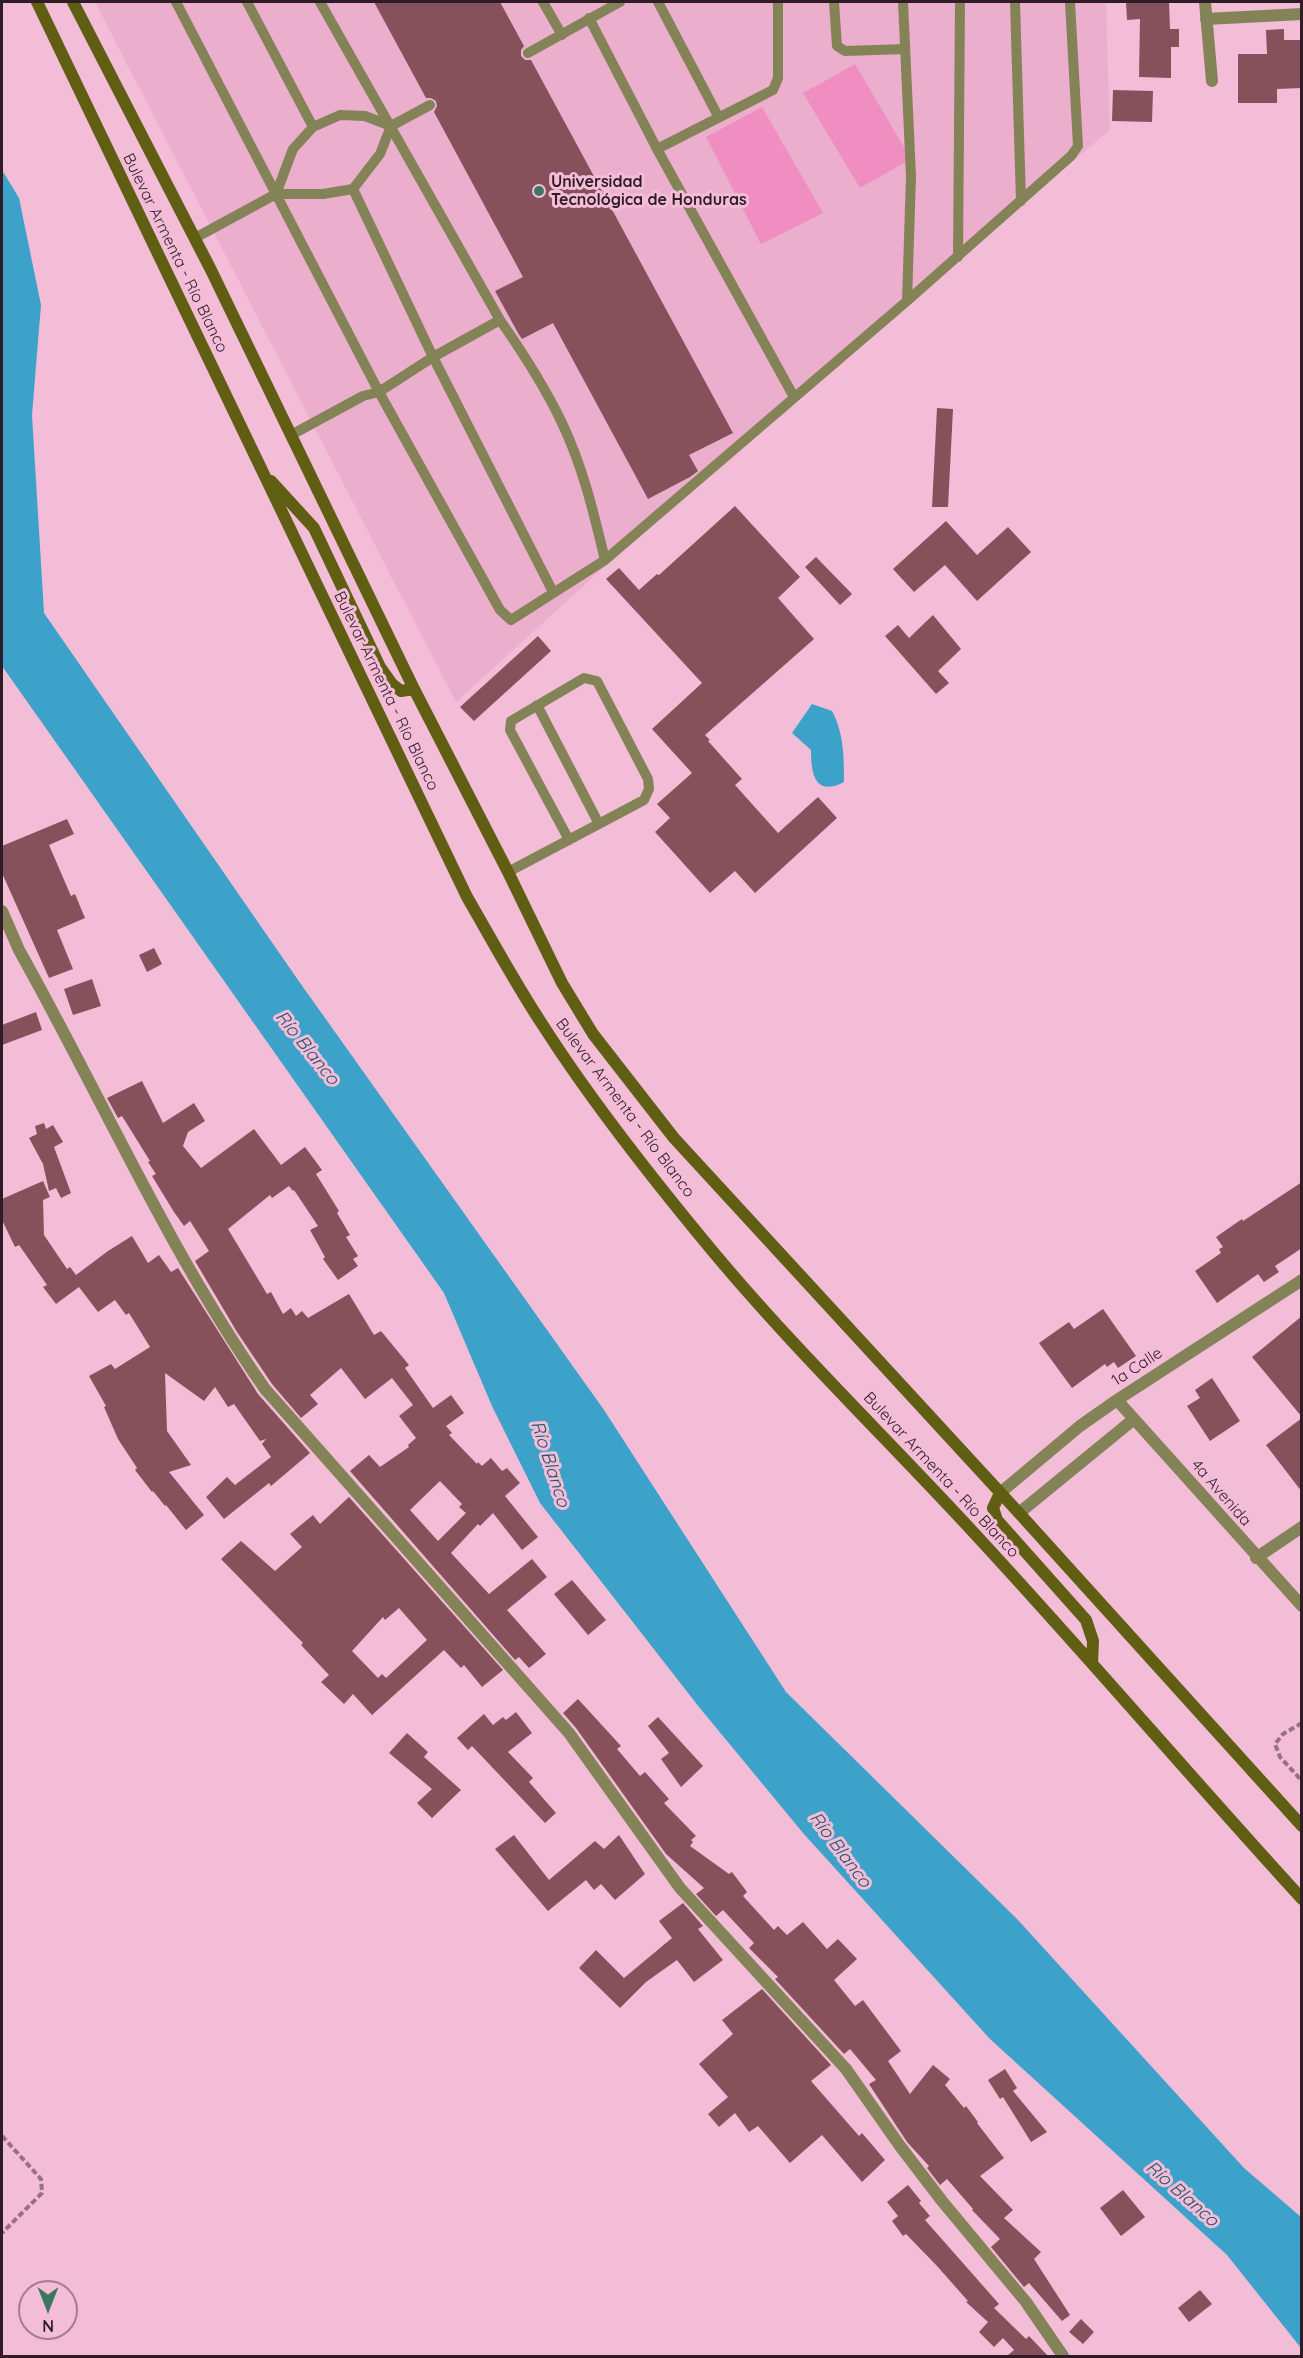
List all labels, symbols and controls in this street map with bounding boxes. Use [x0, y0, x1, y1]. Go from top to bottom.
street label: Bulevar Armenta - Río Blanco [118, 150, 232, 356]
place label: Universidad Tecnológica de Honduras [551, 172, 747, 210]
marker: Universidad Tecnológica de Honduras [532, 184, 546, 198]
street label: Bulevar Armenta - Río Blanco [329, 588, 443, 794]
water label: Río Blanco [271, 1007, 343, 1089]
street label: Bulevar Armenta - Río Blanco [551, 1015, 699, 1201]
street label: 1a Calle [1108, 1344, 1166, 1390]
street label: Bulevar Armenta - Río Blanco [859, 1388, 1023, 1562]
water label: Río Blanco [526, 1418, 574, 1510]
street label: 4a Avenida [1187, 1456, 1255, 1530]
water label: Río Blanco [805, 1808, 875, 1892]
water label: Río Blanco [1141, 2157, 1223, 2231]
north arrow [18, 2280, 78, 2340]
text: N [42, 2316, 54, 2336]

